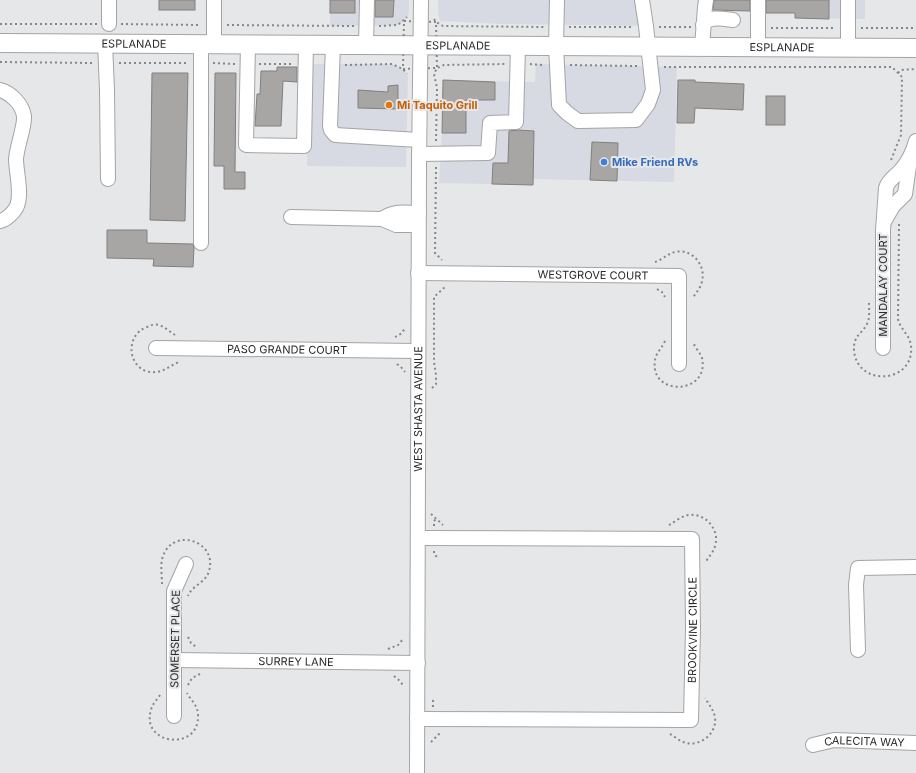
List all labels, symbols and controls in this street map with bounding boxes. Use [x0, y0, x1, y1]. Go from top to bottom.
street label: ESPLANADE [101, 37, 167, 51]
street label: ESPLANADE [425, 38, 491, 53]
street label: ESPLANADE [749, 40, 815, 54]
place label: Mi Taquito Grill [397, 98, 478, 112]
marker: Mi Taquito Grill [384, 100, 394, 110]
place label: Mike Friend RVs [612, 155, 698, 169]
marker: Mike Friend RVs [599, 157, 609, 167]
street label: MANDALAY COURT [876, 233, 890, 337]
street label: WESTGROVE COURT [537, 267, 648, 283]
street label: PASO GRANDE COURT [227, 342, 347, 357]
street label: WEST SHASTA AVENUE [411, 346, 425, 472]
street label: BROOKVINE CIRCLE [685, 577, 700, 683]
street label: SOMERSET PLACE [167, 590, 183, 688]
street label: SURREY LANE [258, 654, 334, 669]
street label: CALECITA WAY [823, 733, 905, 750]

